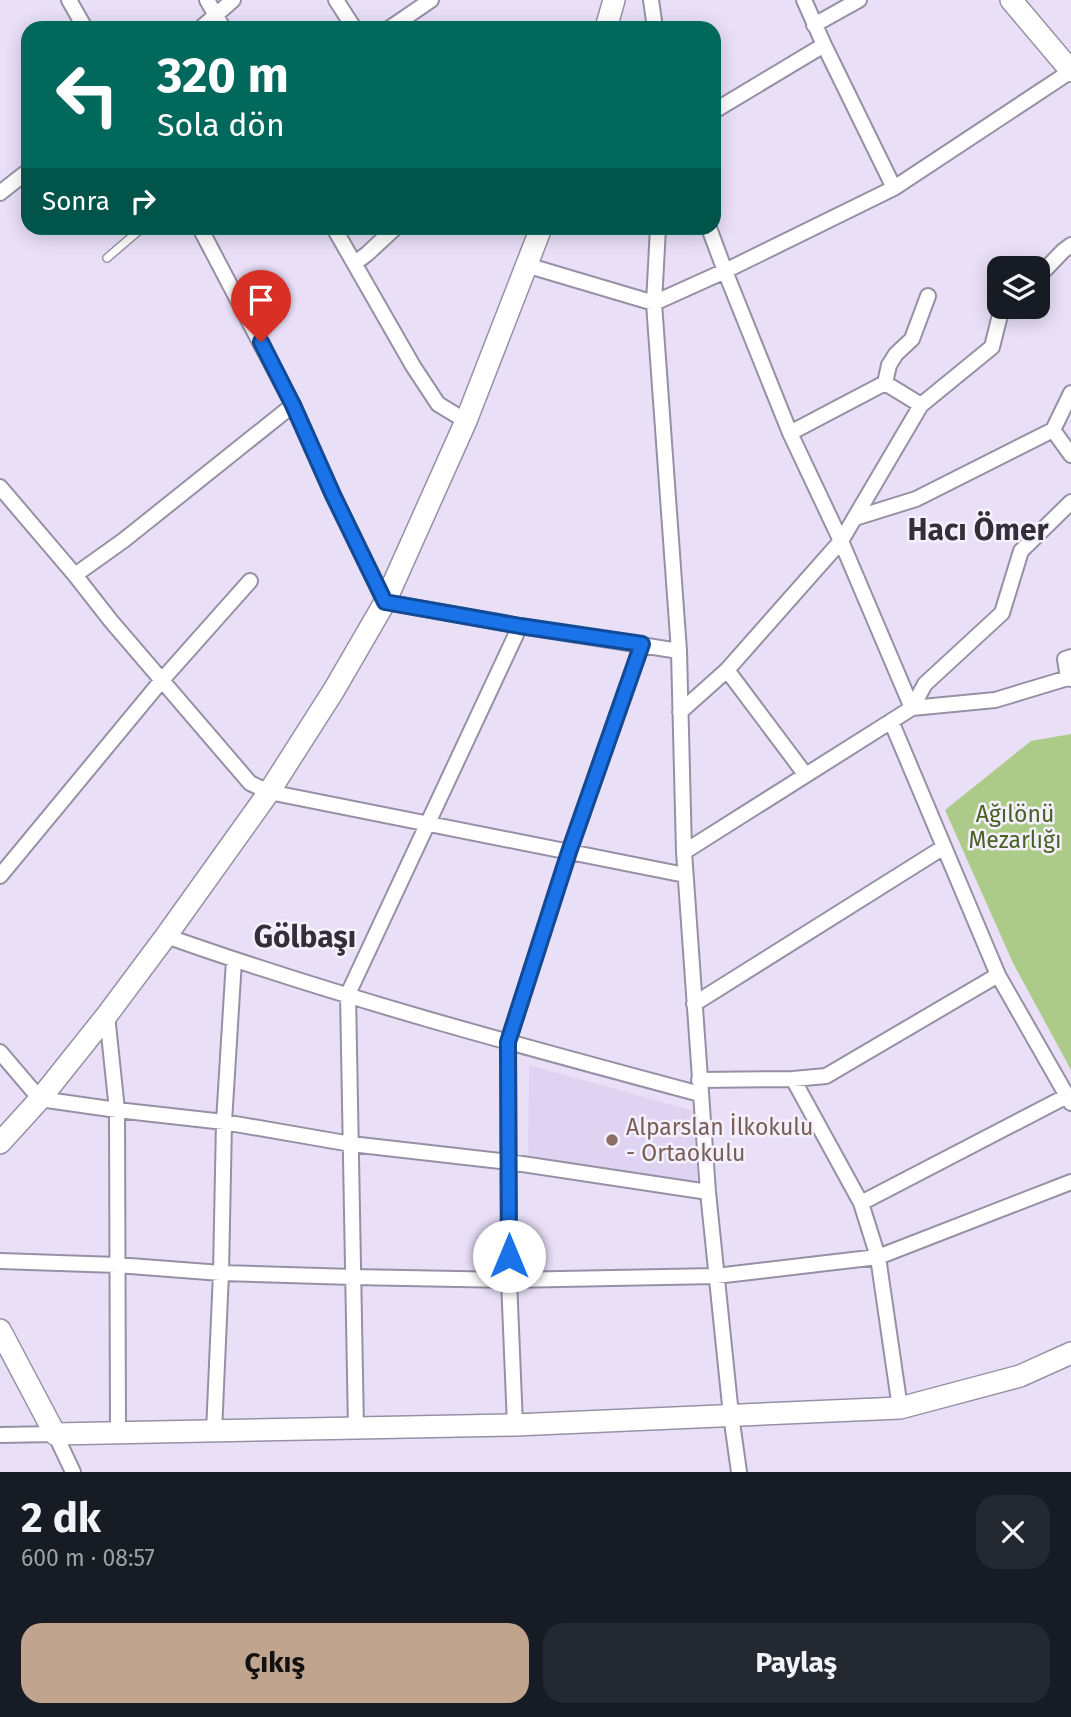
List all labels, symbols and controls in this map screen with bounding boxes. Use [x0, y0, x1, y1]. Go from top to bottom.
text: 320 m [157, 46, 289, 105]
icon: left [42, 49, 133, 140]
text: Sola dön [157, 106, 285, 144]
icon: right [124, 182, 162, 220]
text: Sonra [42, 186, 110, 217]
map controls [987, 256, 1050, 319]
button: layers [987, 256, 1050, 319]
pin [231, 270, 291, 342]
icon: arrive [242, 281, 280, 319]
district label: Hacı Ömer [907, 511, 1049, 548]
park label: Ağılönü Mezarlığı [968, 800, 1062, 854]
district label: Gölbaşı [254, 919, 356, 956]
place label: Alparslan İlkokulu - Ortaokulu [626, 1113, 814, 1167]
marker: Alparslan İlkokulu - Ortaokulu [604, 1132, 620, 1148]
position arrow [472, 1219, 546, 1293]
text: 2 dk [21, 1493, 101, 1543]
button: close [976, 1495, 1050, 1569]
text: 600 m · 08:57 [21, 1544, 155, 1572]
button: Çıkış [21, 1623, 529, 1703]
button: Paylaş [543, 1623, 1050, 1703]

